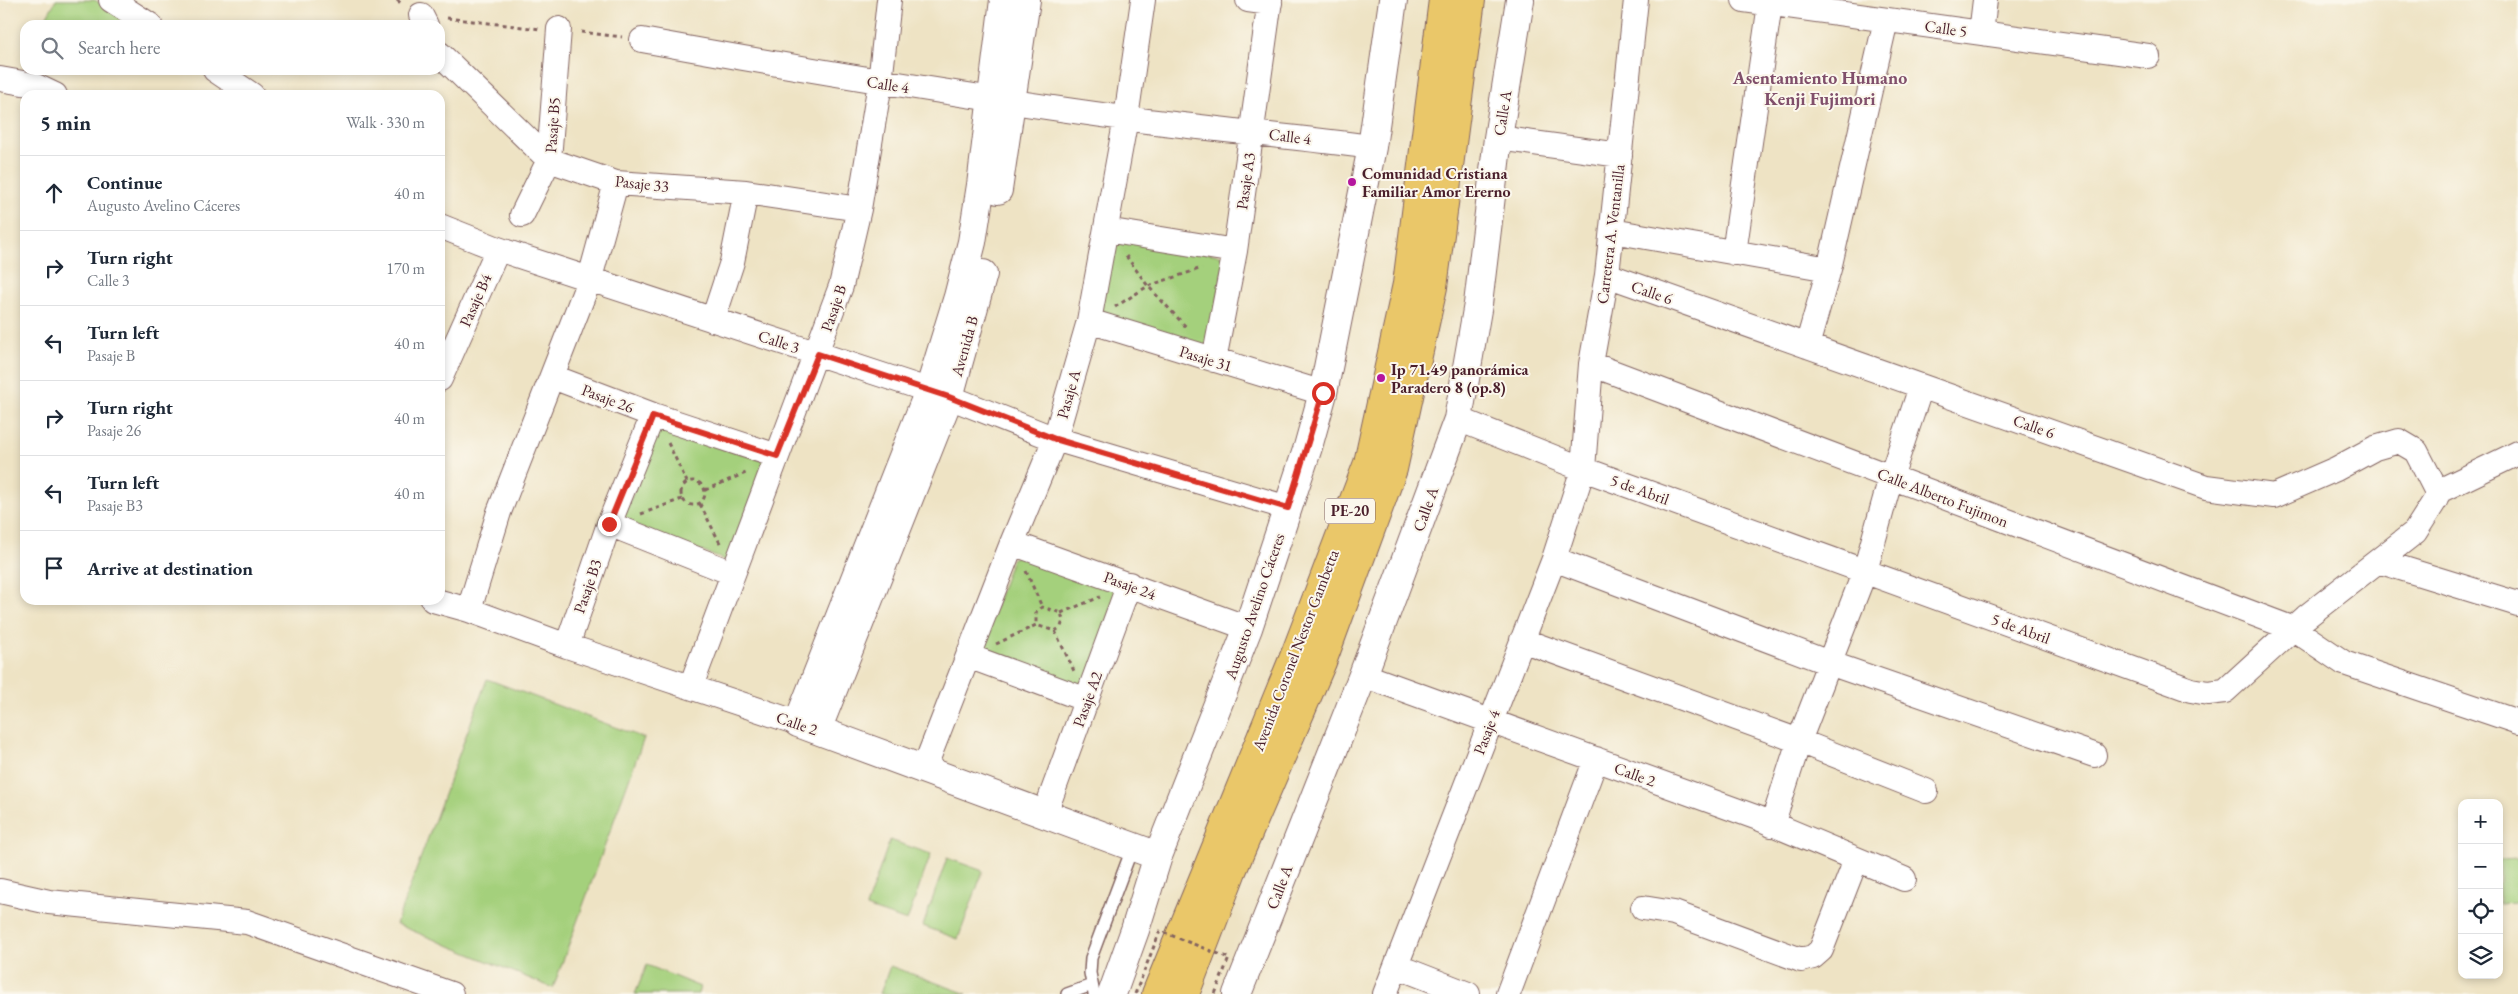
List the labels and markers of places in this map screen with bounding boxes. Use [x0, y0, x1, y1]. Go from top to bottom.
place label: Comunidad Cristiana Familiar Amor Ererno [1362, 163, 1511, 202]
marker: Comunidad Cristiana Familiar Amor Ererno [1346, 176, 1358, 188]
place label: Ip 71.49 panorámica Paradero 8 (op.8) [1391, 359, 1530, 398]
marker: Ip 71.49 panorámica Paradero 8 (op.8) [1375, 372, 1387, 384]

